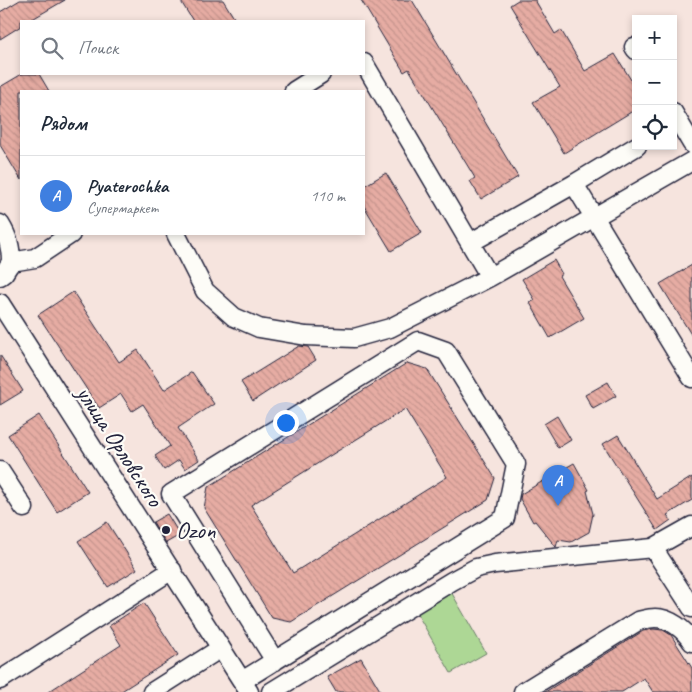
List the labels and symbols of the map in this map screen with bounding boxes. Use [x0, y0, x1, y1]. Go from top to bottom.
street label: улица Орловского [69, 378, 171, 513]
your location [273, 410, 299, 436]
pin: A [542, 465, 574, 506]
place label: Ozon [176, 515, 216, 545]
marker: Ozon [160, 524, 172, 536]

